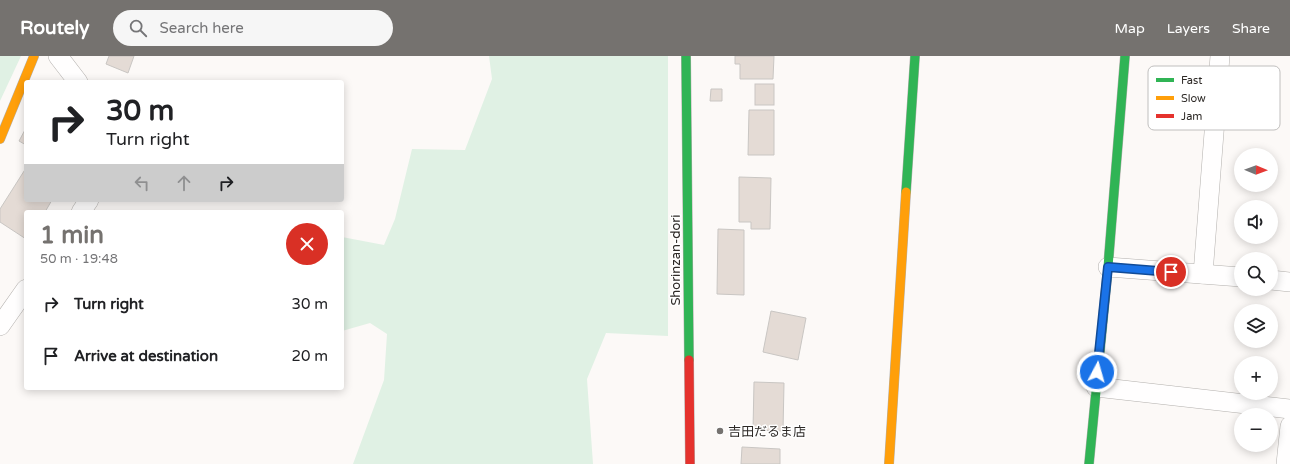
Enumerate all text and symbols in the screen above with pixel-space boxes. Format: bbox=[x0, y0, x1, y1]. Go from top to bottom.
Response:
search box bbox=[113, 10, 393, 46]
text: Routely bbox=[20, 17, 89, 39]
icon: search bbox=[127, 17, 149, 39]
text: Search here bbox=[159, 19, 244, 37]
text: Map bbox=[1115, 20, 1145, 37]
text: Layers bbox=[1167, 20, 1210, 37]
text: Share bbox=[1232, 20, 1270, 37]
legend bbox=[1148, 66, 1280, 130]
text: Fast bbox=[1181, 74, 1202, 87]
text: Slow bbox=[1181, 92, 1206, 105]
text: 30 m bbox=[106, 94, 174, 128]
icon: right bbox=[40, 96, 92, 148]
text: Jam bbox=[1181, 110, 1202, 123]
text: Turn right bbox=[106, 128, 190, 150]
north arrow bbox=[1234, 148, 1278, 192]
map controls bbox=[1234, 148, 1278, 452]
icon: left bbox=[131, 172, 153, 194]
icon: ahead bbox=[173, 172, 195, 194]
icon: right bbox=[215, 172, 237, 194]
button: sound bbox=[1234, 200, 1278, 244]
street label: Shorinzan-dori bbox=[668, 214, 684, 306]
text: 1 min bbox=[40, 221, 104, 250]
button: close bbox=[286, 223, 328, 265]
text: 50 m · 19:48 bbox=[40, 251, 118, 267]
button: search bbox=[1234, 252, 1278, 296]
pin bbox=[1154, 255, 1188, 289]
icon: arrive bbox=[1160, 261, 1182, 283]
icon: right bbox=[40, 293, 62, 315]
text: Turn right bbox=[74, 295, 144, 313]
text: 30 m bbox=[291, 295, 328, 313]
button: layers bbox=[1234, 304, 1278, 348]
icon: arrive bbox=[40, 345, 62, 367]
text: Arrive at destination bbox=[74, 347, 218, 365]
text: 20 m bbox=[291, 347, 328, 365]
position arrow bbox=[1076, 351, 1118, 393]
button: + bbox=[1234, 356, 1278, 400]
button: − bbox=[1234, 408, 1278, 452]
place label: 吉田だるま店 bbox=[728, 424, 806, 440]
marker: 吉田だるま店 bbox=[715, 426, 725, 436]

